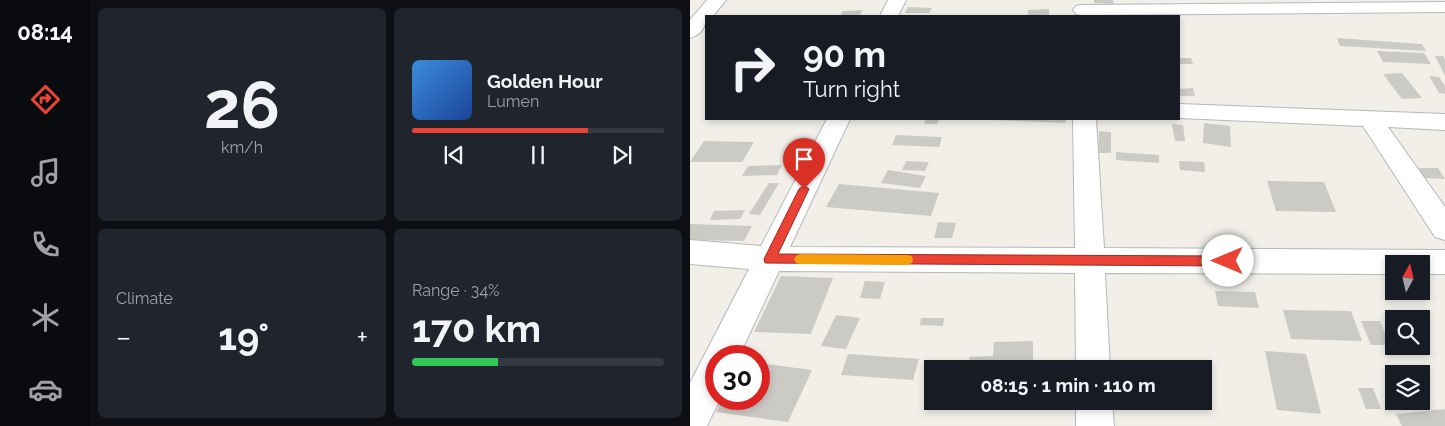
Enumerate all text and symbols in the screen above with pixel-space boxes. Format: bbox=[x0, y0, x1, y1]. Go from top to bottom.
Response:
text: 08:14 bbox=[17, 19, 73, 45]
text: 90 m bbox=[803, 34, 886, 75]
icon: right bbox=[720, 35, 785, 100]
text: 26 bbox=[204, 67, 280, 143]
text: Golden Hour bbox=[487, 70, 603, 92]
text: Turn right bbox=[803, 76, 900, 102]
icon: directions bbox=[28, 82, 63, 117]
text: Lumen bbox=[487, 92, 539, 111]
text: km/h bbox=[221, 138, 263, 157]
pin bbox=[783, 138, 825, 189]
icon: previous bbox=[440, 141, 468, 169]
icon: pause bbox=[524, 141, 552, 169]
icon: next bbox=[608, 141, 636, 169]
icon: arrive bbox=[790, 145, 818, 173]
icon: music bbox=[28, 155, 63, 190]
icon: phone bbox=[28, 227, 63, 262]
position arrow bbox=[1201, 234, 1253, 286]
north arrow bbox=[1385, 255, 1430, 300]
map controls bbox=[1385, 255, 1430, 410]
text: Range · 34% bbox=[412, 281, 500, 300]
text: Climate bbox=[116, 289, 173, 308]
icon: climate bbox=[28, 300, 63, 335]
text: 170 km bbox=[412, 306, 541, 351]
button: search bbox=[1385, 310, 1430, 355]
text: 19° bbox=[218, 314, 269, 359]
text: − bbox=[116, 321, 131, 354]
text: + bbox=[356, 321, 368, 354]
speed limit sign: 30 bbox=[705, 345, 770, 410]
button: layers bbox=[1385, 365, 1430, 410]
icon: car bbox=[28, 372, 63, 407]
text: 08:15 · 1 min · 110 m bbox=[980, 374, 1156, 396]

